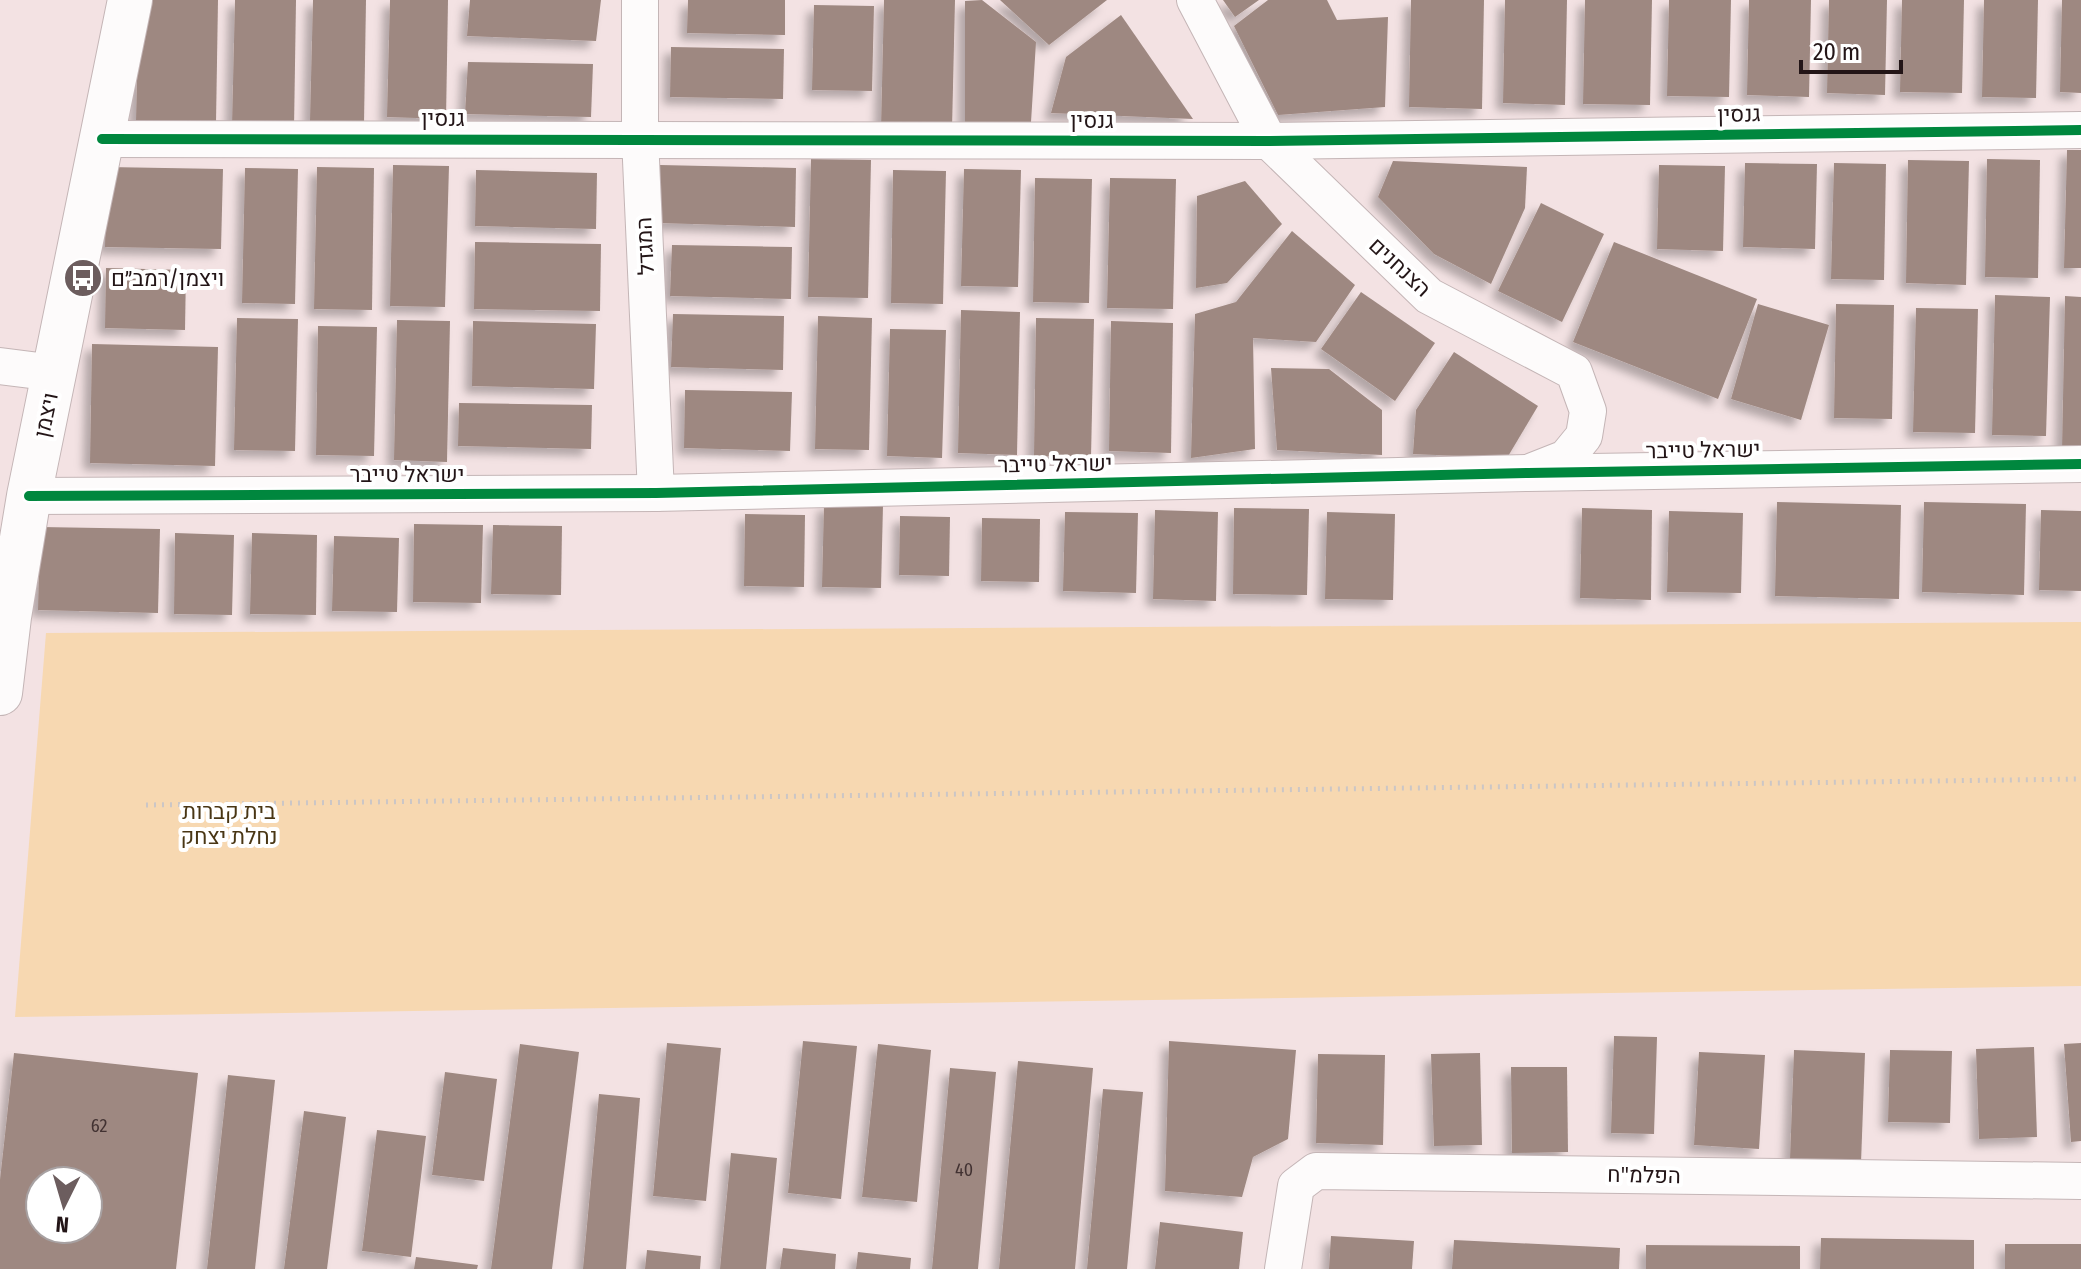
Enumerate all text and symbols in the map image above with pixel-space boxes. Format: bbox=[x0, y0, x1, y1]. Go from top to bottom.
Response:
scale bar bbox=[1801, 24, 1901, 74]
text: 20 m bbox=[1813, 38, 1860, 66]
street label: גנסין bbox=[1717, 100, 1761, 128]
street label: גנסין bbox=[421, 105, 465, 132]
street label: גנסין bbox=[1070, 107, 1114, 134]
street label: המגדל bbox=[630, 216, 660, 276]
street label: הצנחנים bbox=[1363, 232, 1437, 302]
bus stop icon: ויצמן/רמב״ם bbox=[62, 257, 104, 299]
place label: ויצמן/רמב״ם bbox=[111, 265, 224, 292]
street label: ויצמן bbox=[28, 390, 64, 440]
street label: ישראל טייבר bbox=[1645, 436, 1761, 464]
street label: ישראל טייבר bbox=[997, 450, 1113, 478]
street label: ישראל טייבר bbox=[350, 461, 464, 488]
park label: בית קברות נחלת יצחק bbox=[180, 798, 278, 850]
house number: 62 bbox=[91, 1115, 107, 1137]
house number: 40 bbox=[955, 1159, 973, 1181]
street label: הפלמ"ח bbox=[1607, 1161, 1681, 1189]
north arrow bbox=[24, 1165, 104, 1245]
text: N bbox=[55, 1210, 70, 1238]

